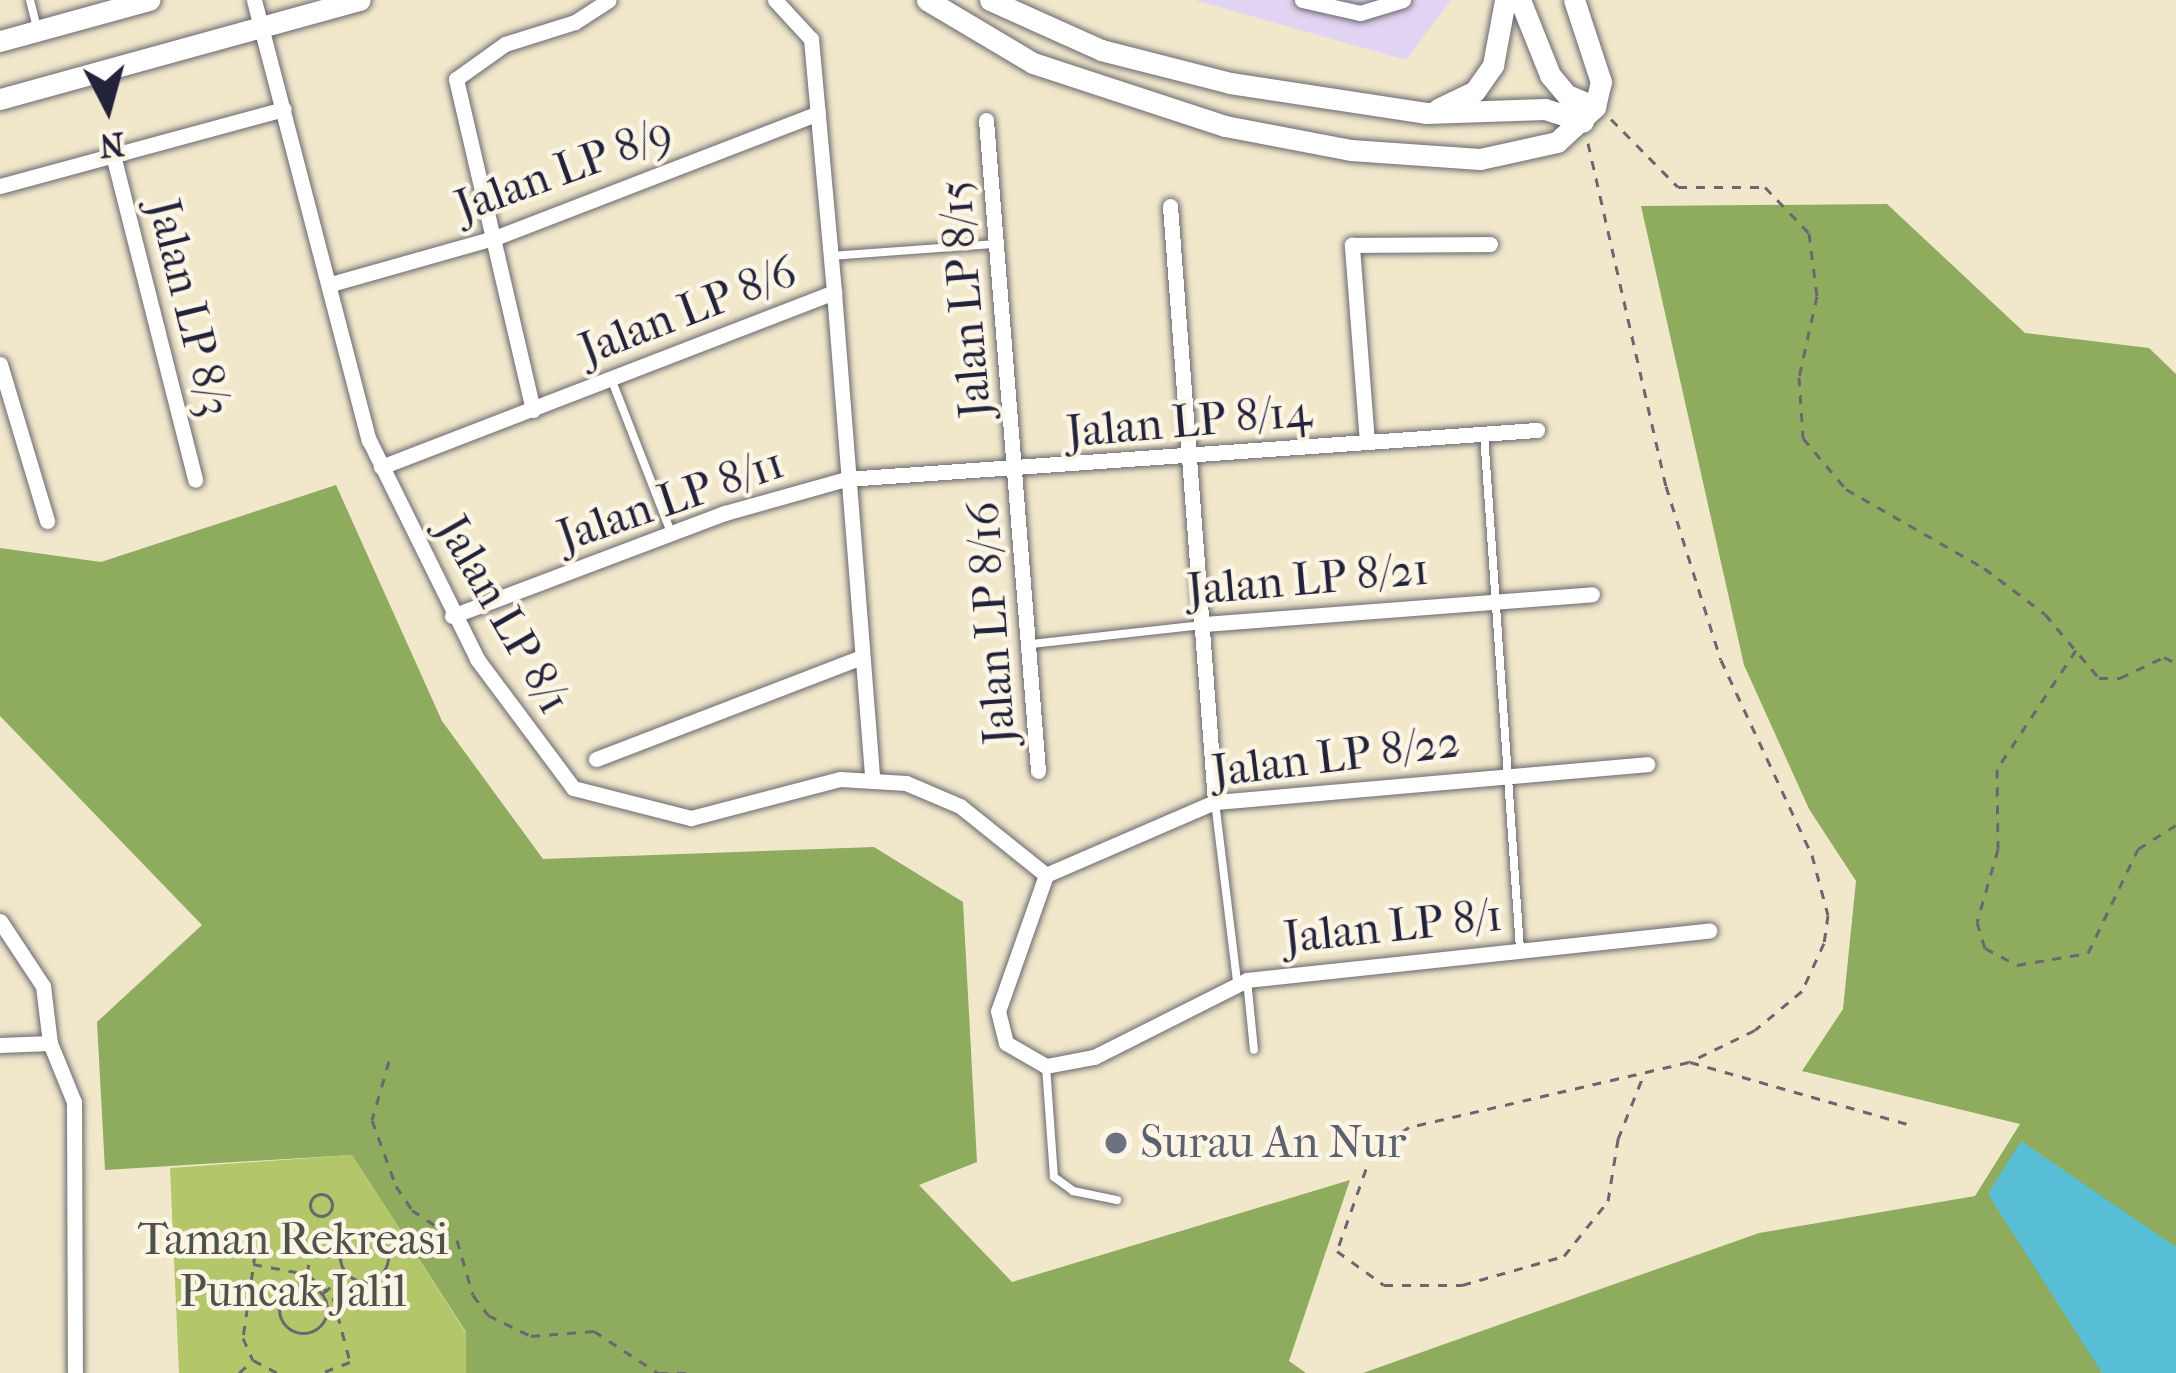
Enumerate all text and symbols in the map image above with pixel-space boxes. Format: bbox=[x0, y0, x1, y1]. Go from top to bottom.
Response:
north arrow bbox=[48, 48, 168, 168]
street label: Jalan LP 8/9 bbox=[448, 106, 680, 234]
text: N bbox=[97, 124, 126, 165]
street label: Jalan LP 8/15 bbox=[929, 178, 1003, 420]
street label: Jalan LP 8/3 bbox=[136, 194, 242, 422]
street label: Jalan LP 8/6 bbox=[572, 245, 804, 377]
street label: Jalan LP 8/14 bbox=[1064, 384, 1314, 460]
street label: Jalan LP 8/11 bbox=[551, 436, 791, 564]
street label: Jalan LP 8/16 bbox=[957, 500, 1027, 746]
street label: Jalan LP 8/1 bbox=[425, 507, 581, 723]
street label: Jalan LP 8/21 bbox=[1185, 543, 1431, 617]
street label: Jalan LP 8/22 bbox=[1209, 715, 1463, 799]
street label: Jalan LP 8/1 bbox=[1281, 889, 1505, 965]
place label: Surau An Nur bbox=[1140, 1116, 1406, 1170]
marker: Surau An Nur bbox=[1103, 1130, 1129, 1156]
park label: Taman Rekreasi Puncak Jalil bbox=[138, 1213, 448, 1319]

